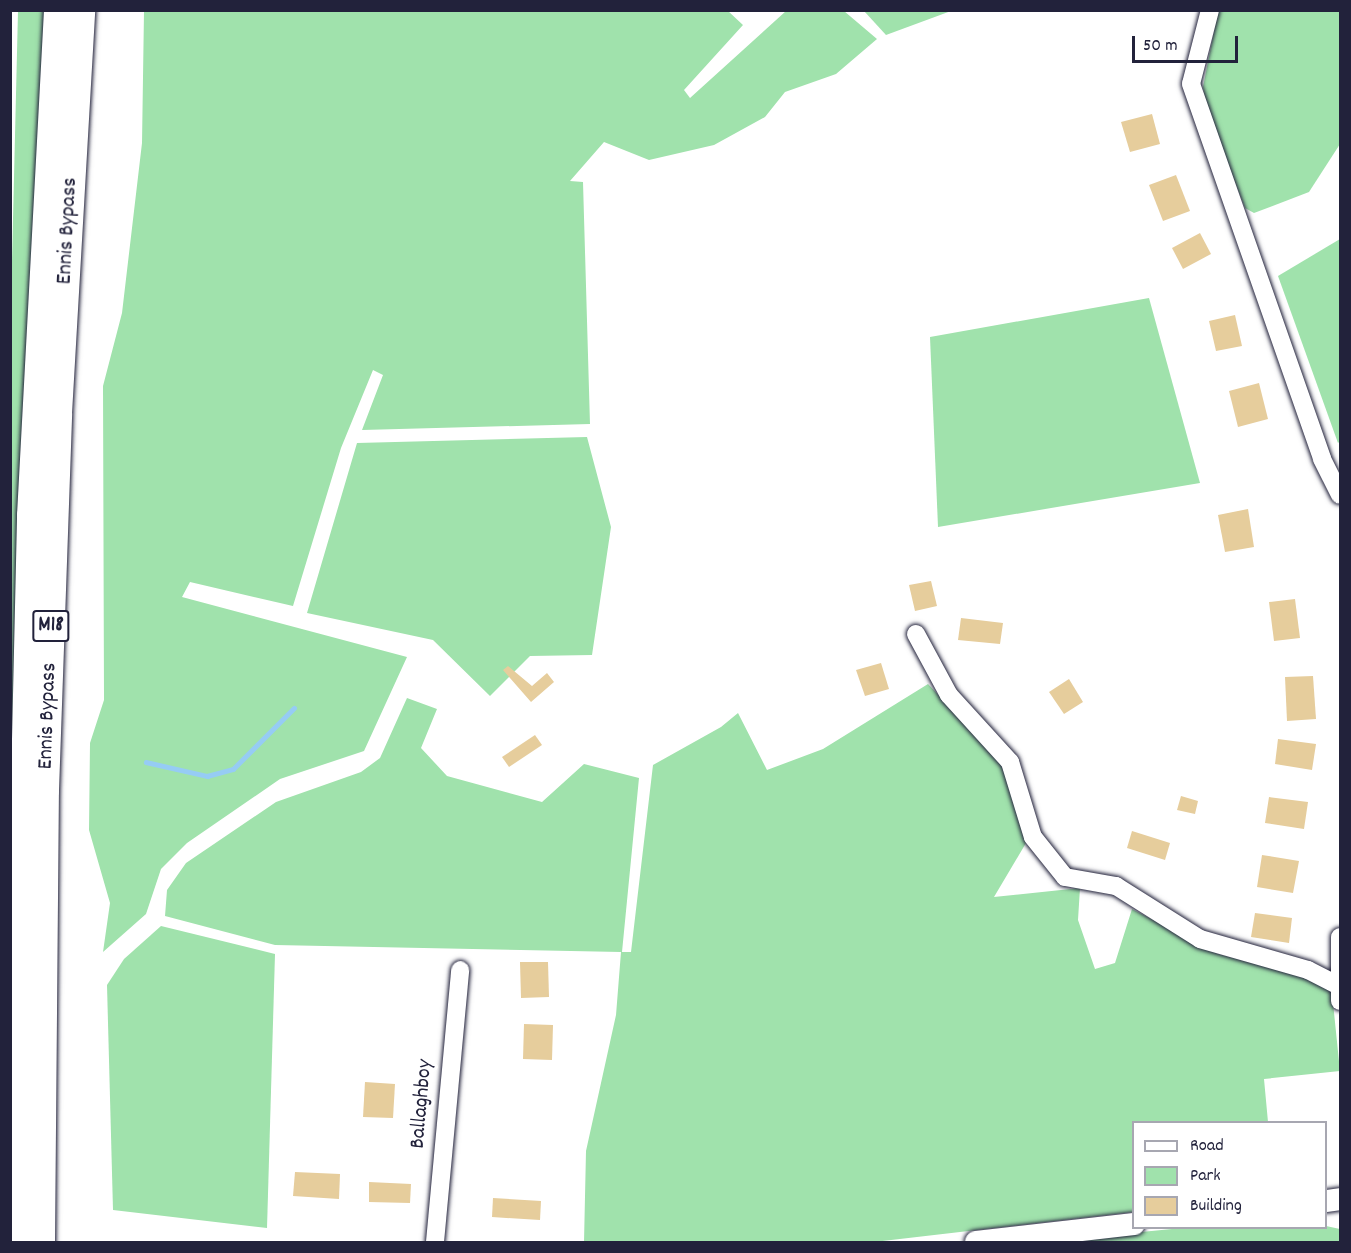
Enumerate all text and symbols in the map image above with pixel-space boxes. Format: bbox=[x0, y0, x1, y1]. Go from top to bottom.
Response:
scale bar bbox=[1135, 24, 1242, 62]
text: 50 m bbox=[1143, 34, 1178, 59]
street label: Ennis Bypass bbox=[52, 177, 84, 285]
road number: M18 bbox=[32, 608, 70, 644]
street label: Ennis Bypass bbox=[33, 662, 63, 770]
street label: Ballaghboy bbox=[405, 1058, 439, 1150]
legend bbox=[1132, 1121, 1327, 1229]
text: Road bbox=[1190, 1134, 1224, 1159]
text: Park bbox=[1190, 1164, 1221, 1189]
text: Building bbox=[1190, 1194, 1242, 1219]

